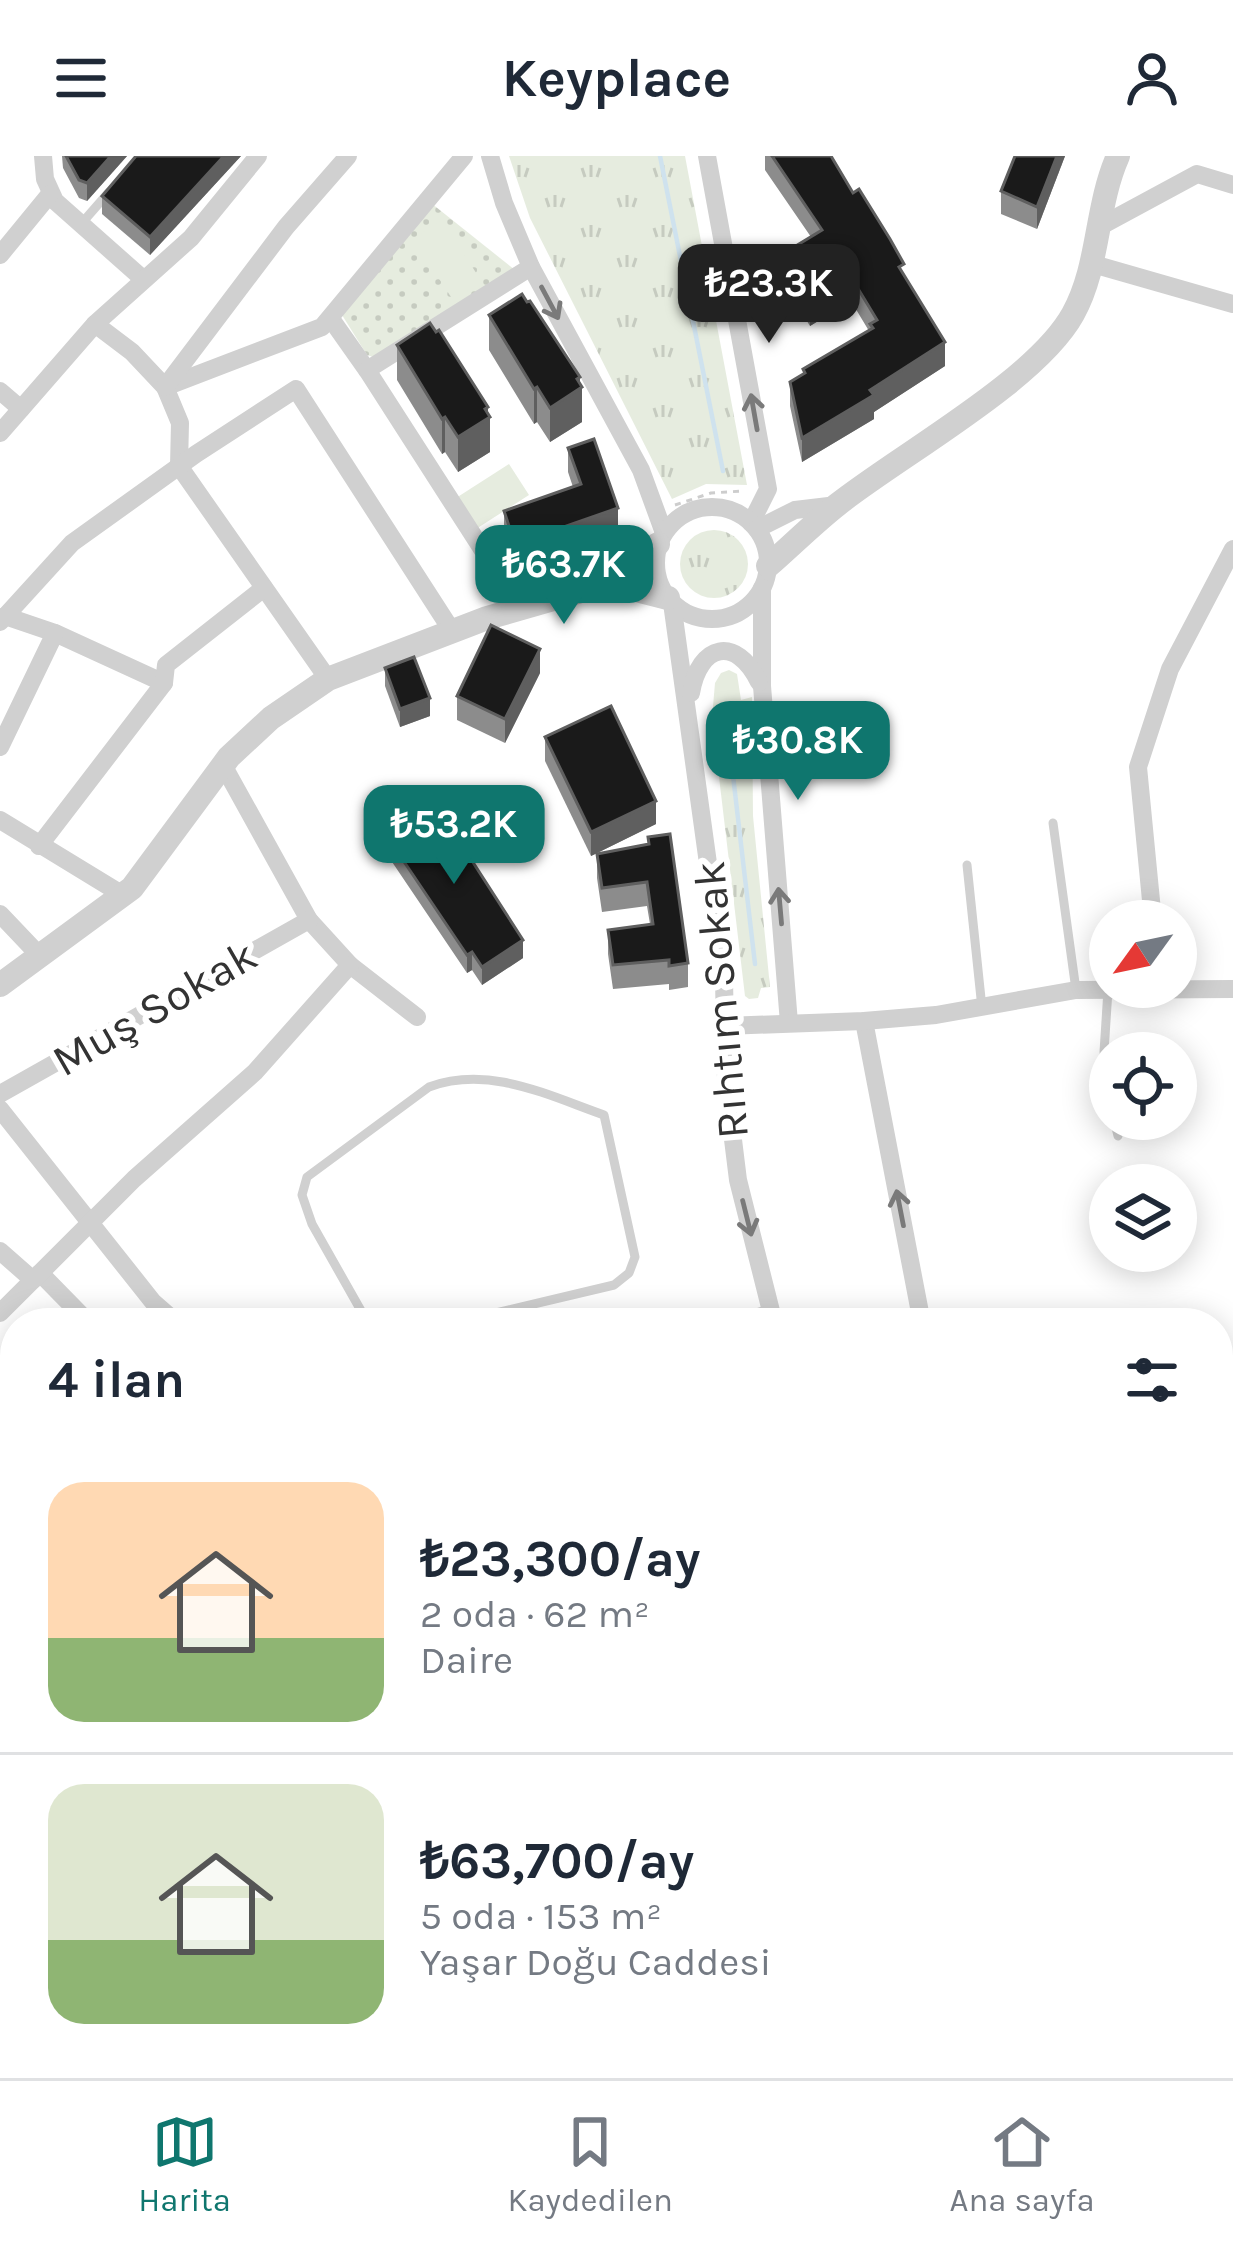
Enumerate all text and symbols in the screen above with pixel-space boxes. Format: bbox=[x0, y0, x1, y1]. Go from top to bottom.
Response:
icon: menu bbox=[48, 45, 114, 111]
icon: person bbox=[1119, 45, 1185, 111]
text: Keyplace bbox=[502, 46, 731, 110]
pin: ₺23.3K bbox=[671, 244, 867, 346]
text: ₺23.3K bbox=[705, 260, 833, 306]
one-way arrow bbox=[539, 284, 562, 319]
one-way arrow bbox=[741, 393, 764, 432]
pin: ₺63.7K bbox=[466, 525, 662, 627]
text: ₺63.7K bbox=[502, 541, 626, 587]
pin: ₺30.8K bbox=[700, 701, 896, 803]
text: ₺30.8K bbox=[733, 717, 863, 763]
pin: ₺53.2K bbox=[356, 785, 552, 887]
text: ₺53.2K bbox=[391, 801, 517, 847]
street label: Rıhtım Sokak bbox=[683, 859, 759, 1141]
one-way arrow bbox=[768, 887, 791, 926]
north arrow bbox=[1089, 900, 1197, 1008]
map controls bbox=[1089, 900, 1197, 1272]
street label: Muş Sokak bbox=[43, 929, 266, 1087]
button: locate bbox=[1089, 1032, 1197, 1140]
button: layers bbox=[1089, 1164, 1197, 1272]
one-way arrow bbox=[888, 1189, 910, 1228]
one-way arrow bbox=[738, 1198, 760, 1236]
icon: filters bbox=[1119, 1347, 1185, 1413]
text: 4 ilan bbox=[48, 1350, 185, 1410]
text: ₺23,300/ay bbox=[420, 1529, 700, 1589]
icon: home bbox=[144, 1530, 288, 1674]
text: 2 oda · 62 m² bbox=[420, 1591, 650, 1637]
text: Daire bbox=[420, 1637, 513, 1683]
text: ₺63,700/ay bbox=[420, 1831, 694, 1891]
icon: home bbox=[144, 1832, 288, 1976]
text: 5 oda · 153 m² bbox=[420, 1893, 662, 1939]
text: Yaşar Doğu Caddesi bbox=[420, 1939, 772, 1985]
tab: Harita bbox=[138, 2109, 231, 2219]
tab: Kaydedilen bbox=[507, 2109, 673, 2219]
tab: Ana sayfa bbox=[950, 2109, 1095, 2219]

